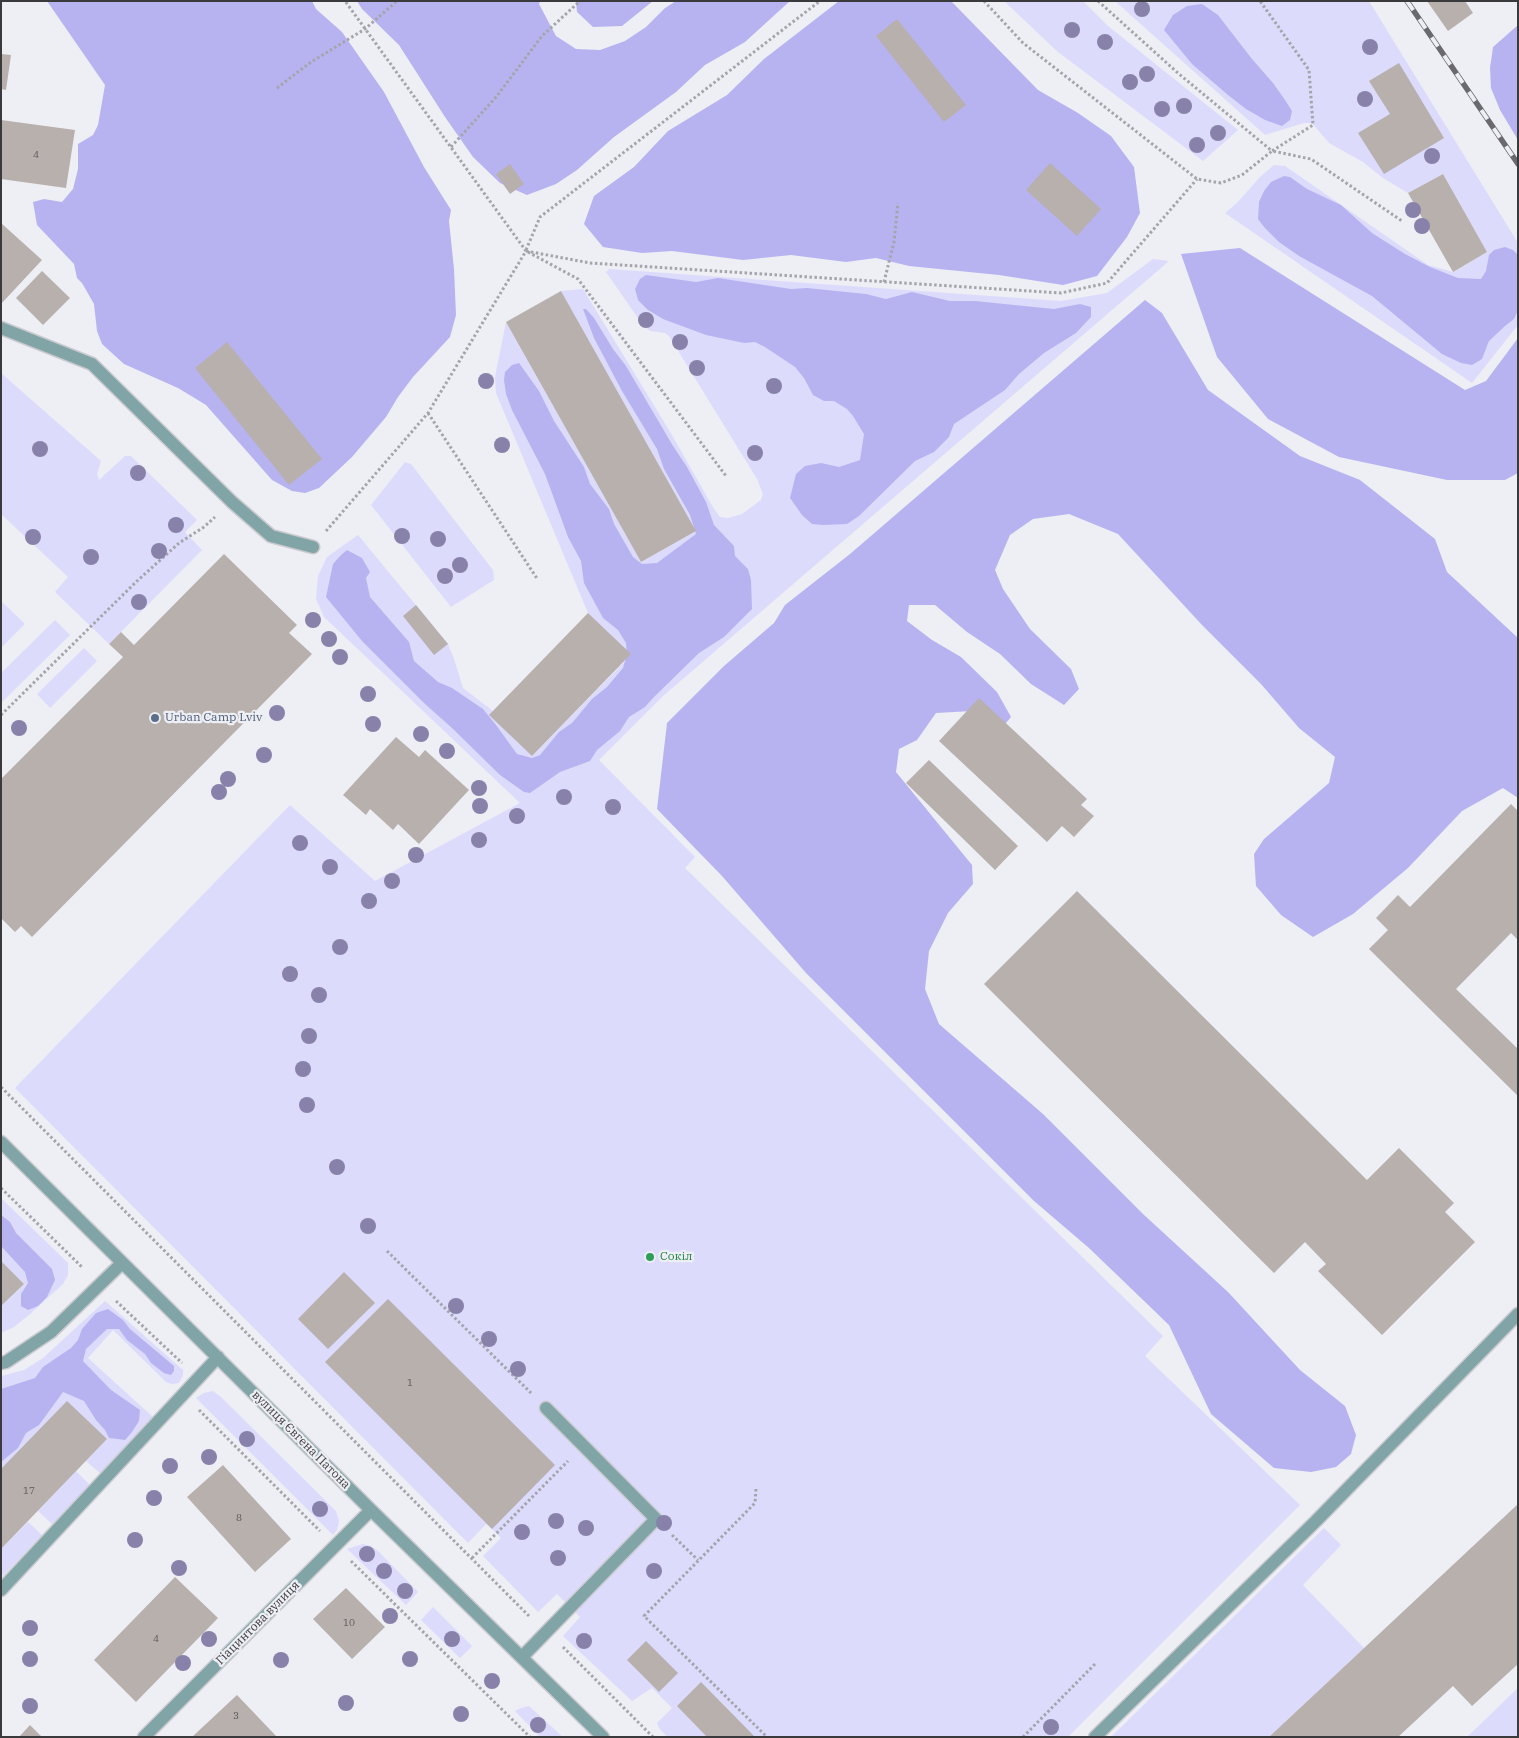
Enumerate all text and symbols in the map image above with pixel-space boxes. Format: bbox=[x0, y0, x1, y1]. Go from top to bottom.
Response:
house number: 4 bbox=[33, 149, 39, 161]
place label: Urban Camp Lviv bbox=[165, 711, 262, 725]
marker: Urban Camp Lviv bbox=[149, 712, 161, 724]
place label: Сокіл bbox=[660, 1250, 693, 1264]
marker: Сокіл bbox=[644, 1251, 656, 1263]
house number: 1 bbox=[407, 1377, 413, 1389]
street label: вулиця Євгена Патона bbox=[249, 1388, 353, 1492]
house number: 17 bbox=[23, 1485, 35, 1497]
house number: 8 bbox=[236, 1512, 242, 1524]
street label: Гіацинтова вулиця bbox=[213, 1578, 303, 1668]
house number: 10 bbox=[343, 1617, 355, 1629]
house number: 4 bbox=[153, 1633, 159, 1645]
house number: 3 bbox=[233, 1710, 239, 1722]

